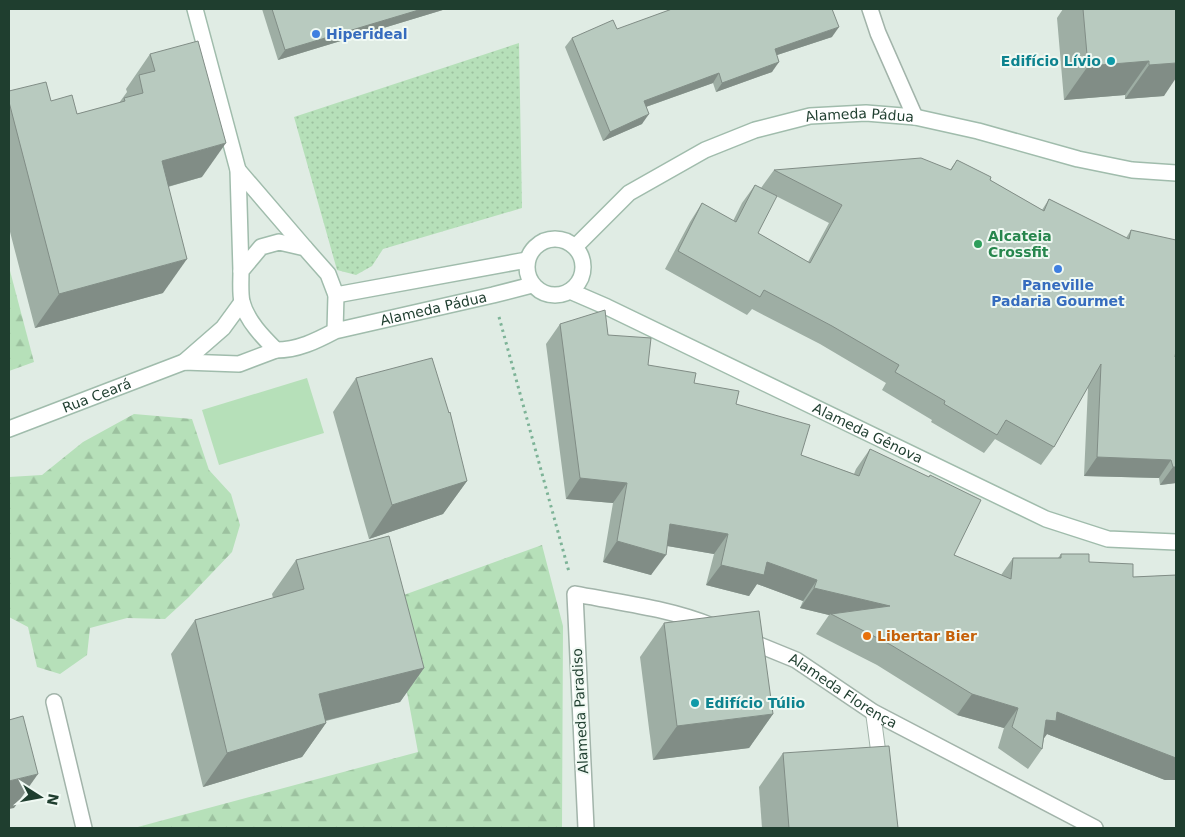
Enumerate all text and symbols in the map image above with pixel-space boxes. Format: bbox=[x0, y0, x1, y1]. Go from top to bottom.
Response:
place label: Hiperideal bbox=[326, 26, 408, 42]
marker: Hiperideal bbox=[310, 28, 322, 40]
place label: Edifício Lívio bbox=[1001, 53, 1101, 69]
marker: Edifício Lívio bbox=[1105, 55, 1117, 67]
street label: Alameda Pádua bbox=[803, 105, 915, 125]
place label: Alcateia Crossfit bbox=[988, 228, 1052, 260]
marker: Alcateia Crossfit bbox=[972, 238, 984, 250]
marker: Paneville Padaria Gourmet bbox=[1052, 263, 1064, 275]
place label: Paneville Padaria Gourmet bbox=[991, 277, 1125, 309]
street label: Alameda Pádua bbox=[379, 289, 488, 328]
street label: Rua Ceará bbox=[60, 375, 133, 416]
street label: Alameda Gênova bbox=[810, 400, 925, 466]
place label: Libertar Bier bbox=[877, 628, 977, 644]
marker: Libertar Bier bbox=[861, 630, 873, 642]
street label: Alameda Paradiso bbox=[569, 648, 591, 774]
street label: Alameda Florença bbox=[787, 650, 900, 731]
place label: Edifício Túlio bbox=[705, 695, 805, 711]
marker: Edifício Túlio bbox=[689, 697, 701, 709]
north arrow bbox=[15, 772, 65, 822]
text: N bbox=[44, 792, 62, 807]

